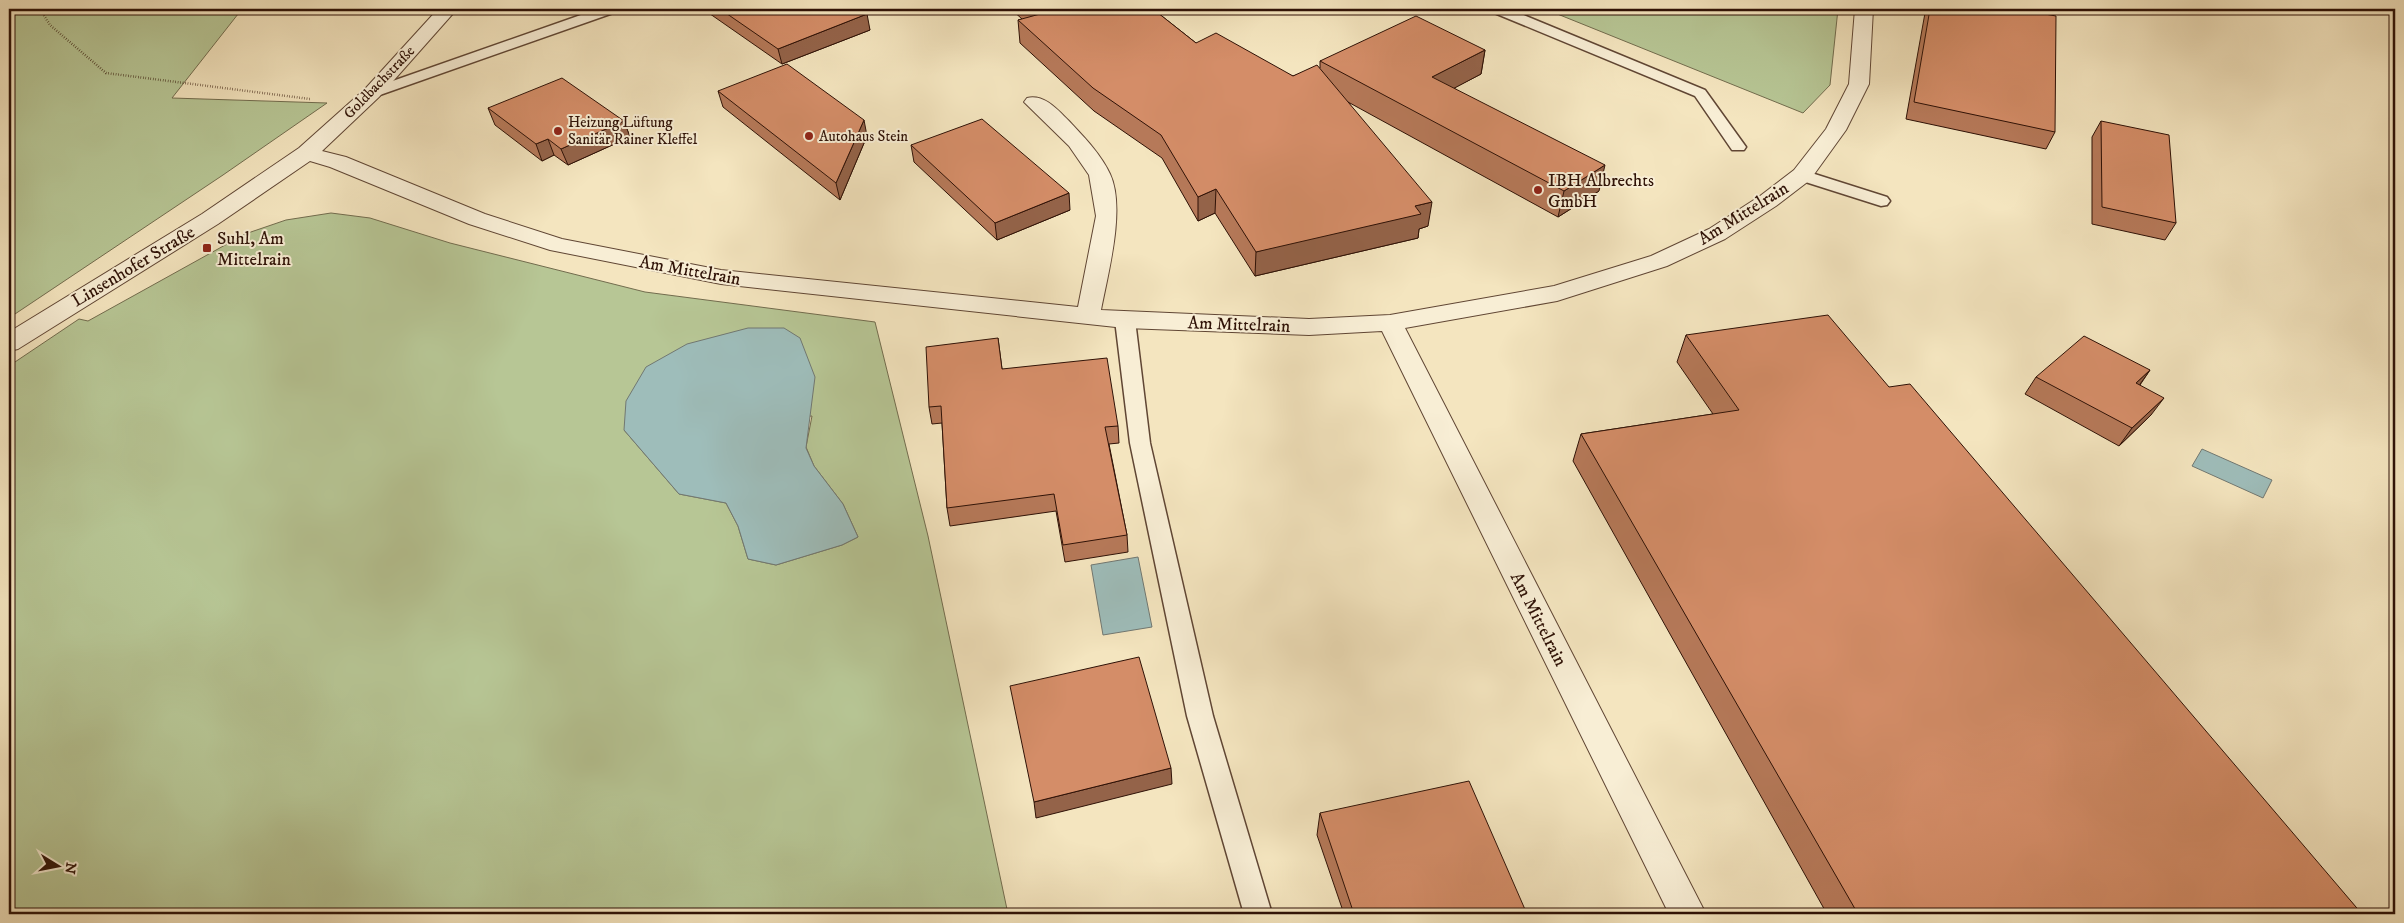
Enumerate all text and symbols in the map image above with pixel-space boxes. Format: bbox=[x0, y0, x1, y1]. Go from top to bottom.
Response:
street label: Goldbachstraße bbox=[340, 42, 419, 123]
place label: Heizung Lüftung Sanitär Rainer Kleffel bbox=[568, 113, 698, 149]
marker: Heizung Lüftung Sanitär Rainer Kleffel bbox=[552, 125, 564, 137]
place label: Autohaus Stein bbox=[819, 127, 908, 146]
marker: Autohaus Stein bbox=[803, 130, 815, 142]
place label: IBH Albrechts GmbH bbox=[1548, 170, 1654, 213]
street label: Am Mittelrain bbox=[1694, 177, 1793, 250]
marker: IBH Albrechts GmbH bbox=[1532, 184, 1544, 196]
street label: Linsenhofer Straße bbox=[68, 221, 199, 312]
place label: Suhl, Am Mittelrain bbox=[217, 228, 291, 271]
marker: Suhl, Am Mittelrain bbox=[201, 242, 213, 254]
street label: Am Mittelrain bbox=[637, 251, 743, 291]
street label: Am Mittelrain bbox=[1187, 312, 1291, 338]
street label: Am Mittelrain bbox=[1505, 569, 1571, 671]
north arrow bbox=[32, 840, 82, 890]
text: N bbox=[60, 861, 80, 876]

